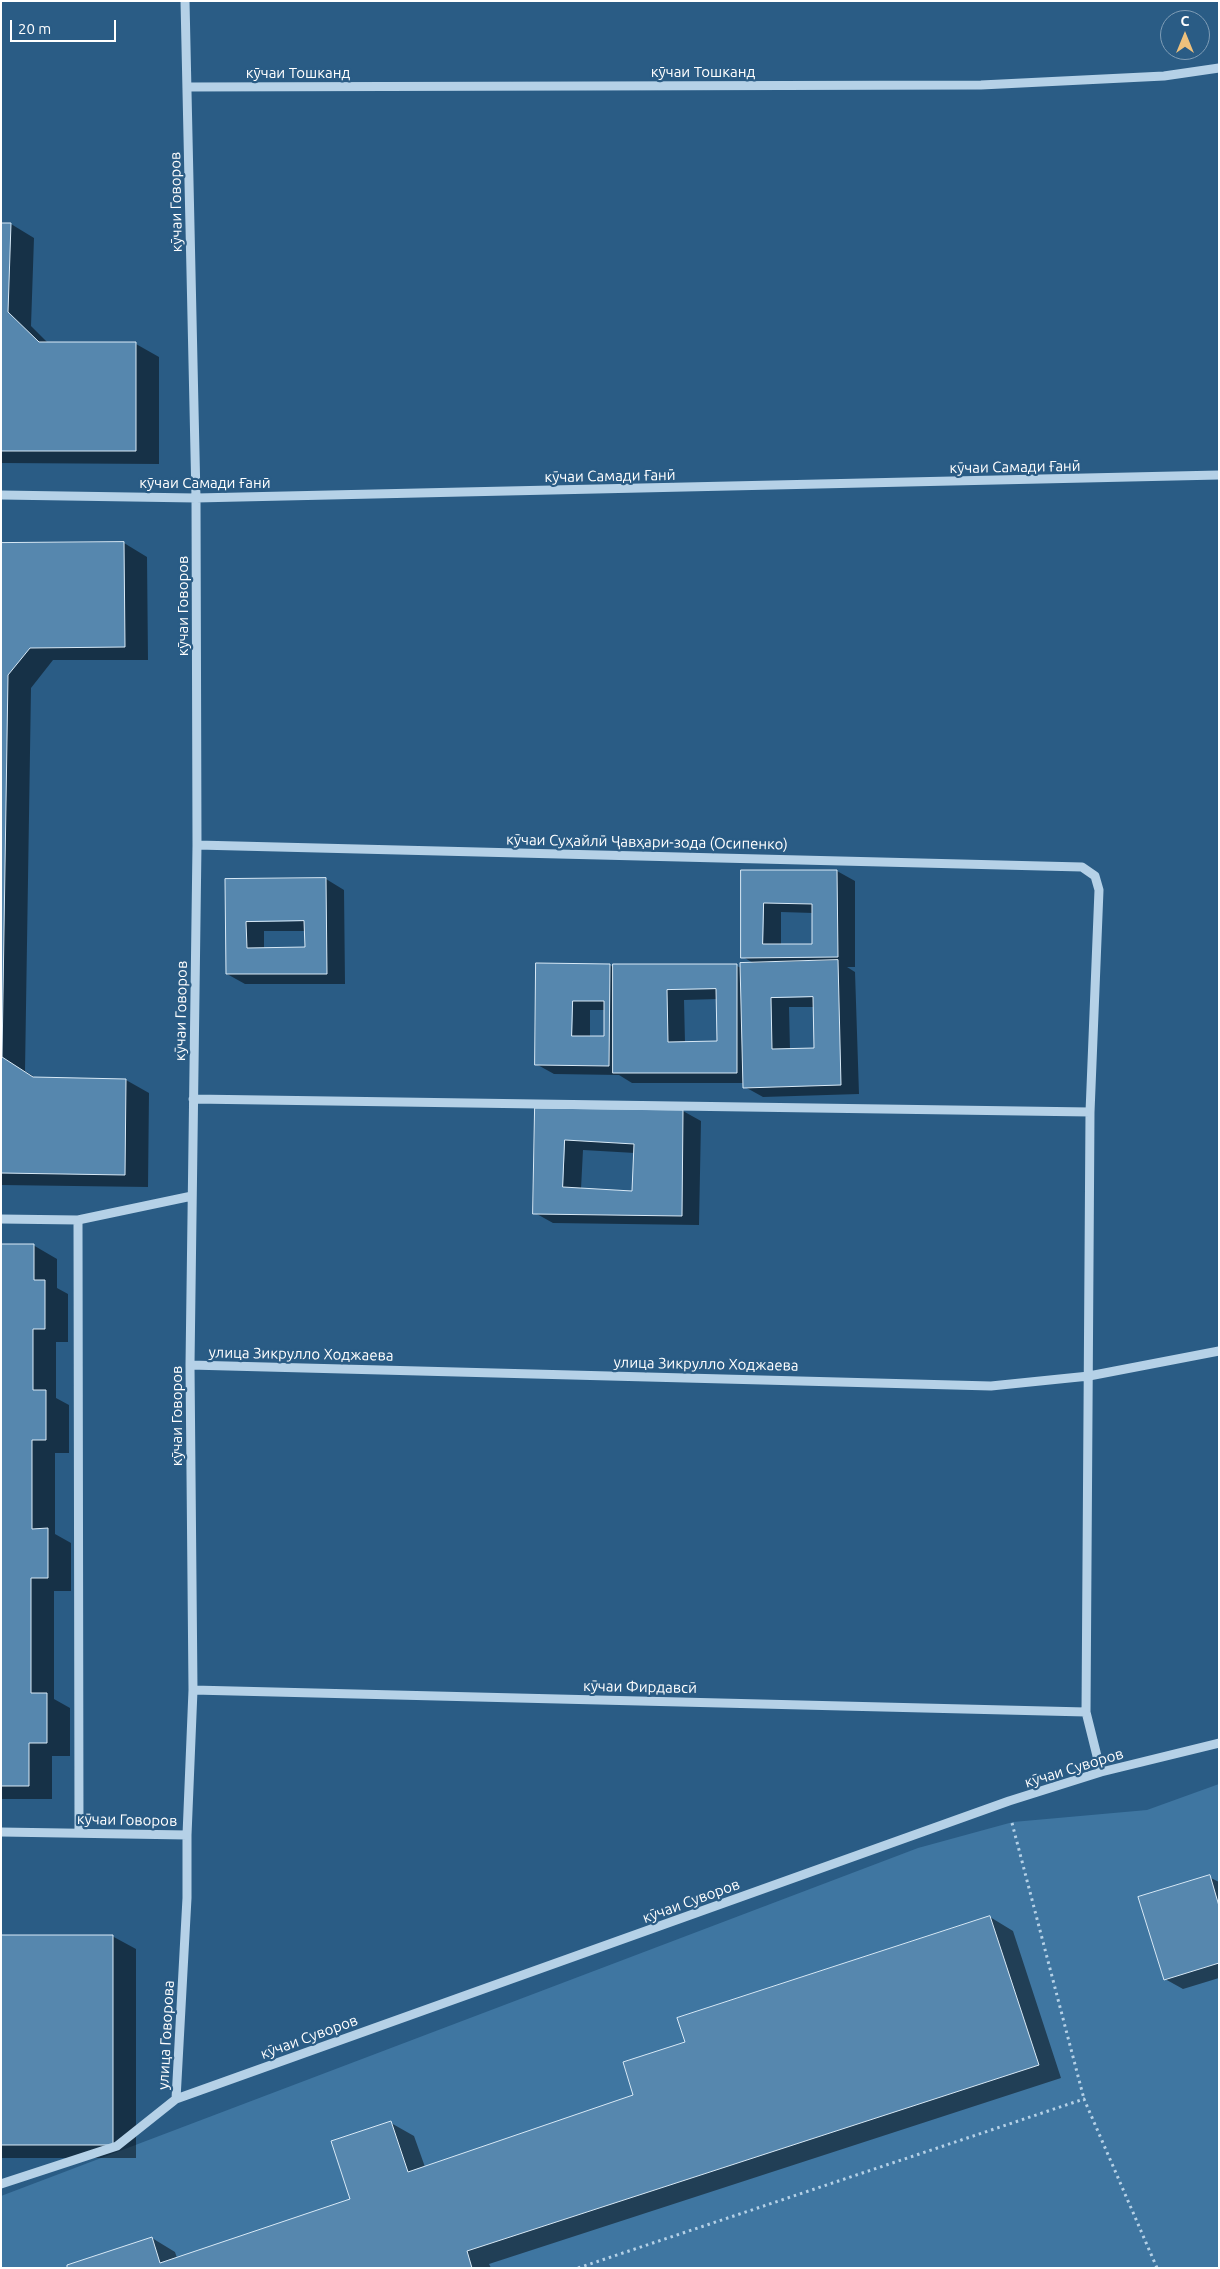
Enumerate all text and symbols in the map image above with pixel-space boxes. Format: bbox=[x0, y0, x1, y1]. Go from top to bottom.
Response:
scale bar bbox=[12, 10, 119, 42]
north arrow bbox=[1160, 10, 1210, 60]
text: С bbox=[1181, 13, 1189, 29]
text: 20 m bbox=[18, 20, 51, 37]
street label: кӯчаи Тошканд bbox=[651, 63, 755, 81]
street label: кӯчаи Тошканд bbox=[246, 64, 350, 82]
street label: кӯчаи Говоров bbox=[166, 152, 186, 252]
street label: кӯчаи Самади Ғанӣ bbox=[949, 457, 1081, 477]
street label: кӯчаи Самади Ғанӣ bbox=[544, 466, 676, 486]
street label: кӯчаи Самади Ғанӣ bbox=[139, 474, 271, 492]
street label: кӯчаи Говоров bbox=[174, 556, 192, 656]
street label: кӯчаи Суҳайлӣ Ҷавҳари-зода (Осипенко) bbox=[506, 831, 788, 853]
street label: кӯчаи Говоров bbox=[171, 961, 191, 1061]
street label: улица Зикрулло Ходжаева bbox=[208, 1343, 394, 1365]
street label: улица Зикрулло Ходжаева bbox=[613, 1353, 799, 1375]
street label: кӯчаи Говоров bbox=[168, 1366, 186, 1466]
street label: кӯчаи Фирдавсӣ bbox=[583, 1677, 697, 1697]
street label: кӯчаи Суворов bbox=[1023, 1744, 1125, 1792]
street label: кӯчаи Говоров bbox=[77, 1810, 177, 1830]
street label: кӯчаи Суворов bbox=[640, 1875, 742, 1927]
street label: улица Говорова bbox=[154, 1980, 178, 2090]
street label: кӯчаи Суворов bbox=[258, 2011, 360, 2063]

